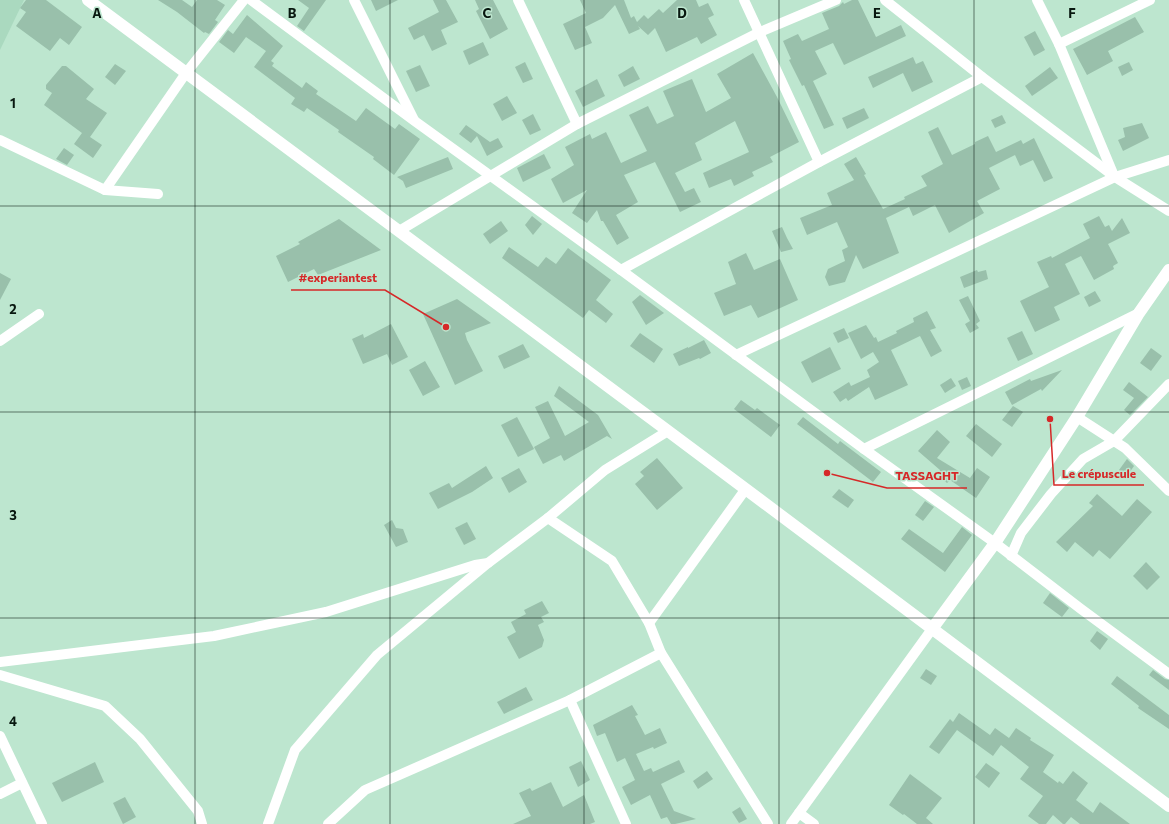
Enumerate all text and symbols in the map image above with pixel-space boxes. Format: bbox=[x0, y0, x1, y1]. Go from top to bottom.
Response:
text: A bbox=[92, 5, 102, 21]
text: B bbox=[288, 5, 297, 21]
text: C bbox=[483, 5, 492, 21]
text: D bbox=[677, 5, 687, 21]
text: E bbox=[873, 5, 881, 21]
text: F bbox=[1068, 5, 1076, 21]
text: 1 bbox=[10, 95, 16, 111]
callout: #experiantest bbox=[291, 266, 385, 290]
text: #experiantest bbox=[299, 270, 377, 284]
text: 2 bbox=[9, 301, 17, 317]
callout: Le crépuscule bbox=[1054, 461, 1144, 485]
callout: TASSAGHT bbox=[887, 464, 967, 488]
text: Le crépuscule bbox=[1062, 466, 1136, 480]
text: TASSAGHT bbox=[895, 468, 959, 482]
text: 3 bbox=[9, 507, 17, 523]
text: 4 bbox=[9, 713, 17, 729]

